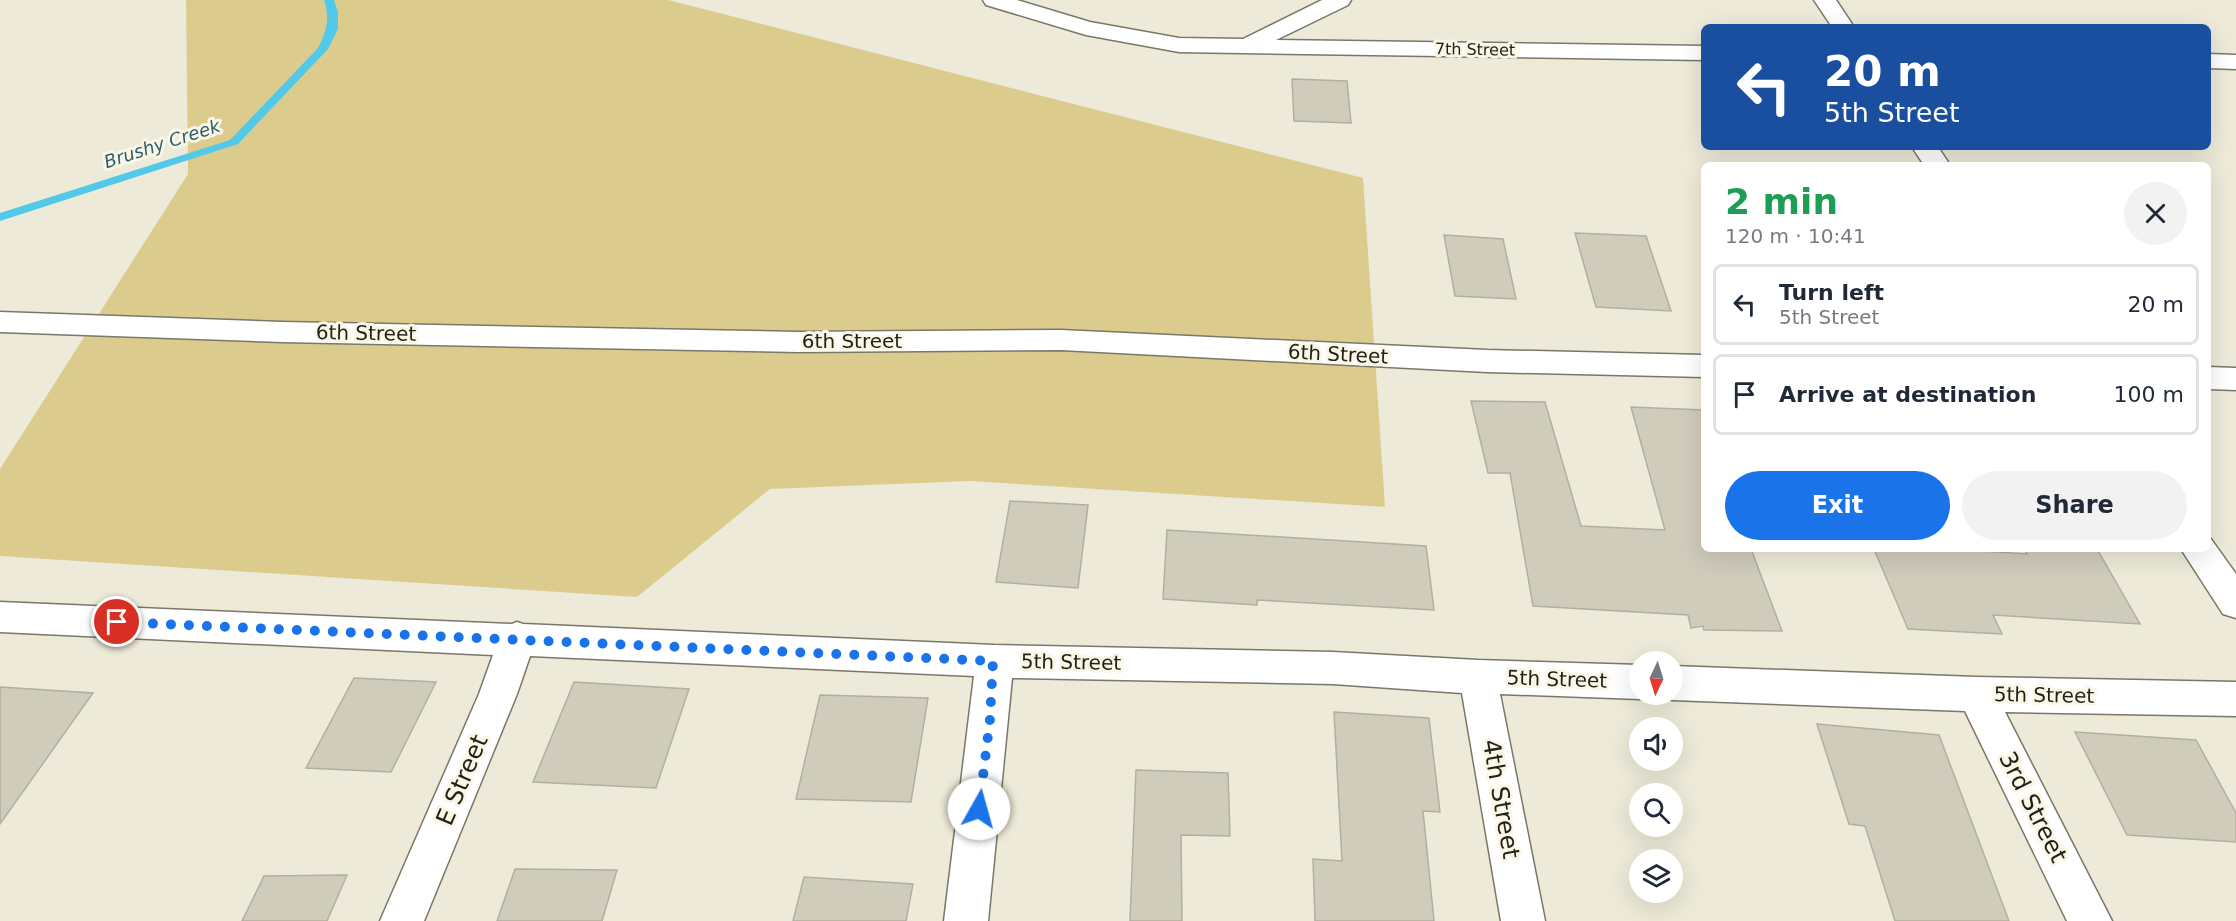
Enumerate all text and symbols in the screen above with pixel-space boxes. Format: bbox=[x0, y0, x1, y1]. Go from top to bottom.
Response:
street label: 7th Street bbox=[1435, 39, 1515, 60]
text: 20 m bbox=[1824, 47, 1941, 96]
icon: left bbox=[1725, 48, 1803, 126]
text: 5th Street bbox=[1824, 97, 1960, 128]
water label: Brushy Creek bbox=[101, 114, 224, 172]
text: 2 min bbox=[1725, 181, 1838, 222]
button: close bbox=[2124, 182, 2187, 245]
text: 120 m · 10:41 bbox=[1725, 224, 1866, 248]
text: Turn left bbox=[1779, 280, 1884, 305]
icon: left bbox=[1728, 288, 1761, 321]
text: 20 m bbox=[2128, 292, 2184, 317]
text: 5th Street bbox=[1779, 305, 1879, 329]
street label: 6th Street bbox=[316, 320, 417, 346]
street label: 6th Street bbox=[802, 329, 902, 353]
street label: 6th Street bbox=[1287, 339, 1389, 369]
icon: arrive bbox=[1728, 378, 1761, 411]
text: Arrive at destination bbox=[1779, 382, 2036, 407]
text: 100 m bbox=[2114, 382, 2184, 407]
button: Exit bbox=[1725, 471, 1950, 540]
button: Share bbox=[1962, 471, 2187, 540]
pin bbox=[91, 596, 142, 647]
icon: arrive bbox=[100, 605, 133, 638]
street label: 5th Street bbox=[1021, 649, 1122, 675]
north arrow bbox=[1629, 651, 1683, 705]
map controls bbox=[1629, 651, 1683, 903]
street label: 5th Street bbox=[1506, 665, 1608, 693]
street label: 5th Street bbox=[1994, 682, 2095, 708]
button: sound bbox=[1629, 717, 1683, 771]
street label: E Street bbox=[430, 730, 494, 830]
street label: 4th Street bbox=[1477, 737, 1525, 861]
street label: 3rd Street bbox=[1993, 747, 2073, 867]
position arrow bbox=[947, 777, 1011, 841]
button: search bbox=[1629, 783, 1683, 837]
button: layers bbox=[1629, 849, 1683, 903]

